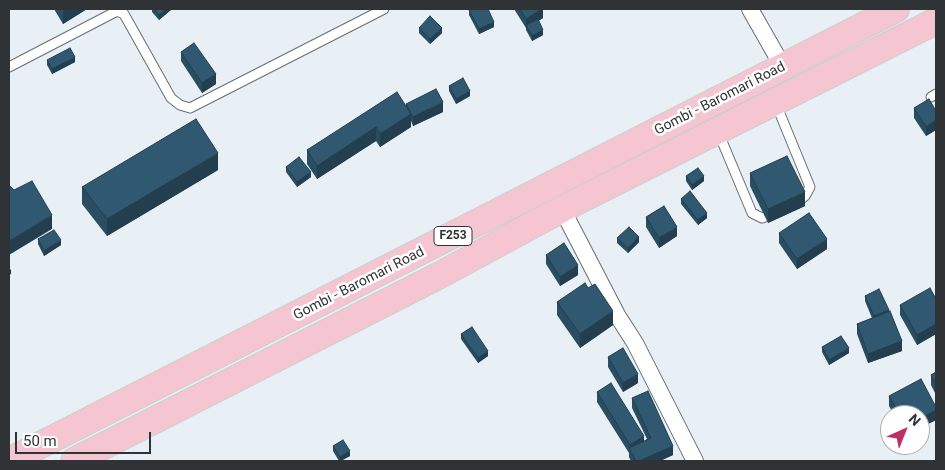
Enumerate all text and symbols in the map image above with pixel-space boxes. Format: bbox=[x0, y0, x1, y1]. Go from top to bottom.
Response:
street label: Gombi - Baromari Road bbox=[652, 59, 788, 139]
road number: F253 bbox=[434, 227, 472, 246]
street label: Gombi - Baromari Road bbox=[291, 244, 427, 324]
north arrow bbox=[880, 405, 930, 455]
text: N bbox=[906, 411, 924, 429]
scale bar bbox=[18, 422, 154, 454]
text: 50 m bbox=[23, 432, 57, 450]

